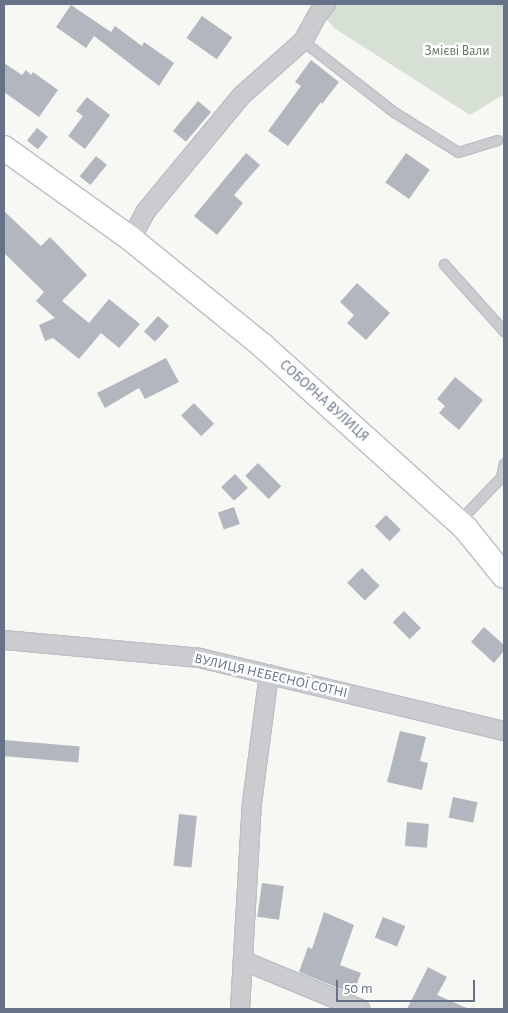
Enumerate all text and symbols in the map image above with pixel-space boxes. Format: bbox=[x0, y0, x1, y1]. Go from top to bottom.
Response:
park label: Змієві Вали bbox=[424, 43, 490, 59]
street label: СОБОРНА ВУЛИЦЯ bbox=[276, 357, 372, 445]
street label: ВУЛИЦЯ НЕБЕСНОЇ СОТНІ bbox=[193, 650, 349, 702]
scale bar bbox=[338, 970, 477, 1002]
text: 50 m bbox=[344, 981, 373, 996]

